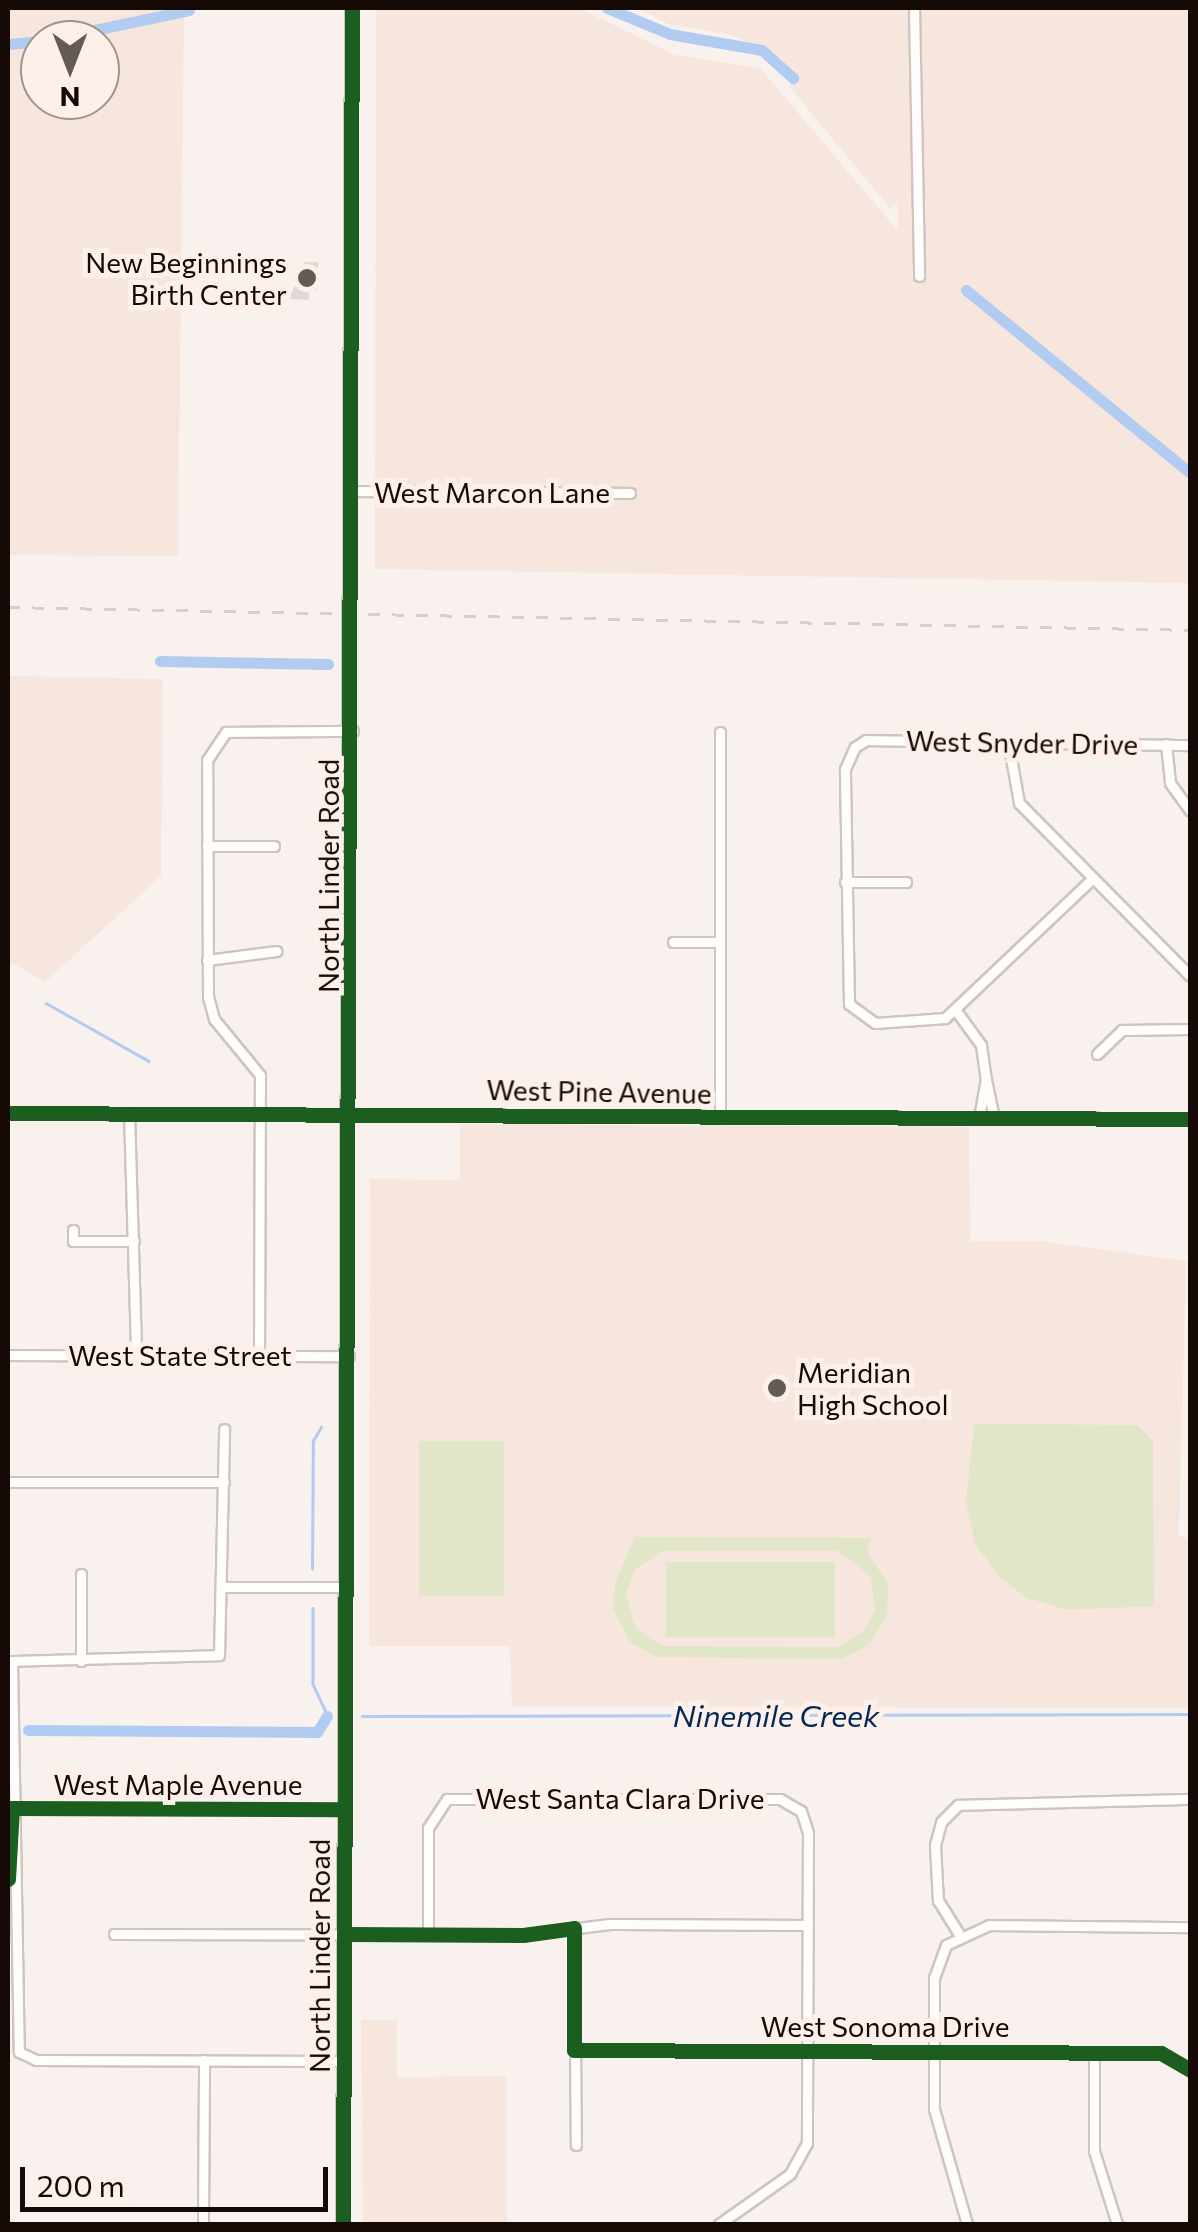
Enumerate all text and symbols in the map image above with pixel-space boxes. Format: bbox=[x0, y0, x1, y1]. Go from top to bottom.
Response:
north arrow bbox=[20, 20, 120, 120]
text: N bbox=[60, 81, 81, 115]
place label: New Beginnings Birth Center bbox=[85, 245, 287, 311]
marker: New Beginnings Birth Center bbox=[296, 267, 318, 289]
street label: West Marcon Lane bbox=[374, 475, 610, 509]
street label: West Snyder Drive bbox=[906, 723, 1138, 761]
street label: North Linder Road bbox=[311, 759, 345, 993]
street label: West Pine Avenue bbox=[486, 1072, 712, 1110]
street label: West State Street bbox=[68, 1338, 292, 1372]
place label: Meridian High School bbox=[797, 1355, 949, 1421]
marker: Meridian High School bbox=[766, 1377, 788, 1399]
water label: Ninemile Creek bbox=[673, 1697, 879, 1733]
street label: West Maple Avenue bbox=[53, 1767, 303, 1801]
street label: West Santa Clara Drive bbox=[476, 1781, 764, 1815]
street label: North Linder Road bbox=[302, 1839, 336, 2073]
street label: West Sonoma Drive bbox=[761, 2009, 1009, 2043]
scale bar bbox=[25, 2147, 332, 2209]
text: 200 m bbox=[37, 2166, 125, 2203]

